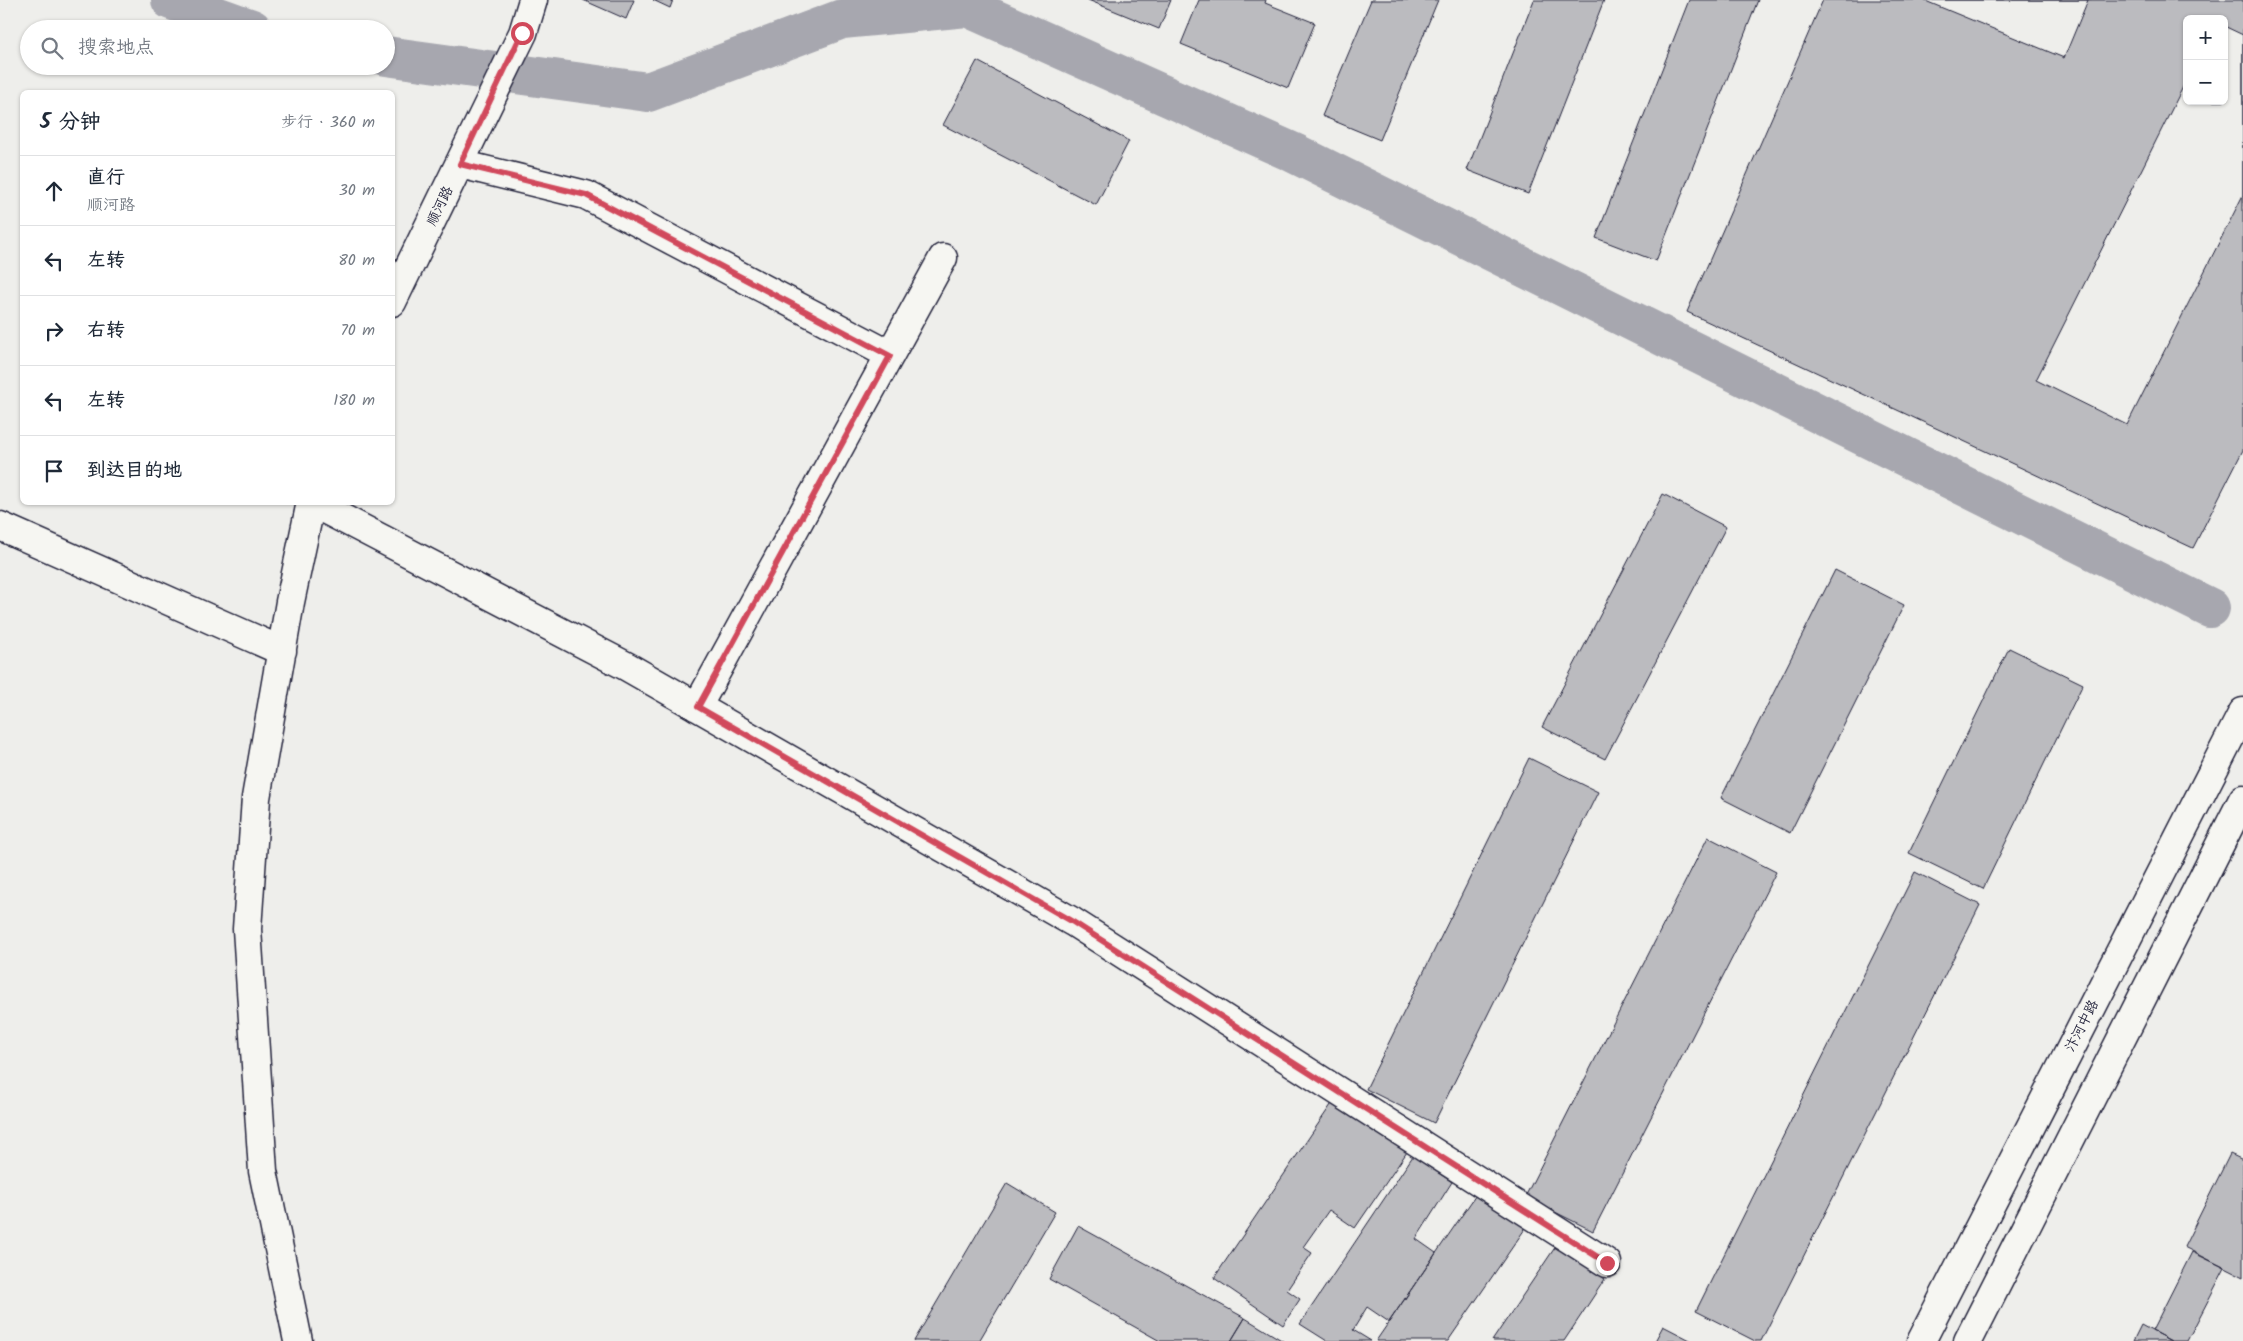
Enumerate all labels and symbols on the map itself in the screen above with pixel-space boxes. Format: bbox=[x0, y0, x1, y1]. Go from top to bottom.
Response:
route start bbox=[511, 22, 534, 45]
street label: 顺河路 bbox=[421, 182, 459, 230]
street label: 汴河中路 bbox=[2059, 996, 2105, 1056]
route end bbox=[1596, 1252, 1619, 1275]

